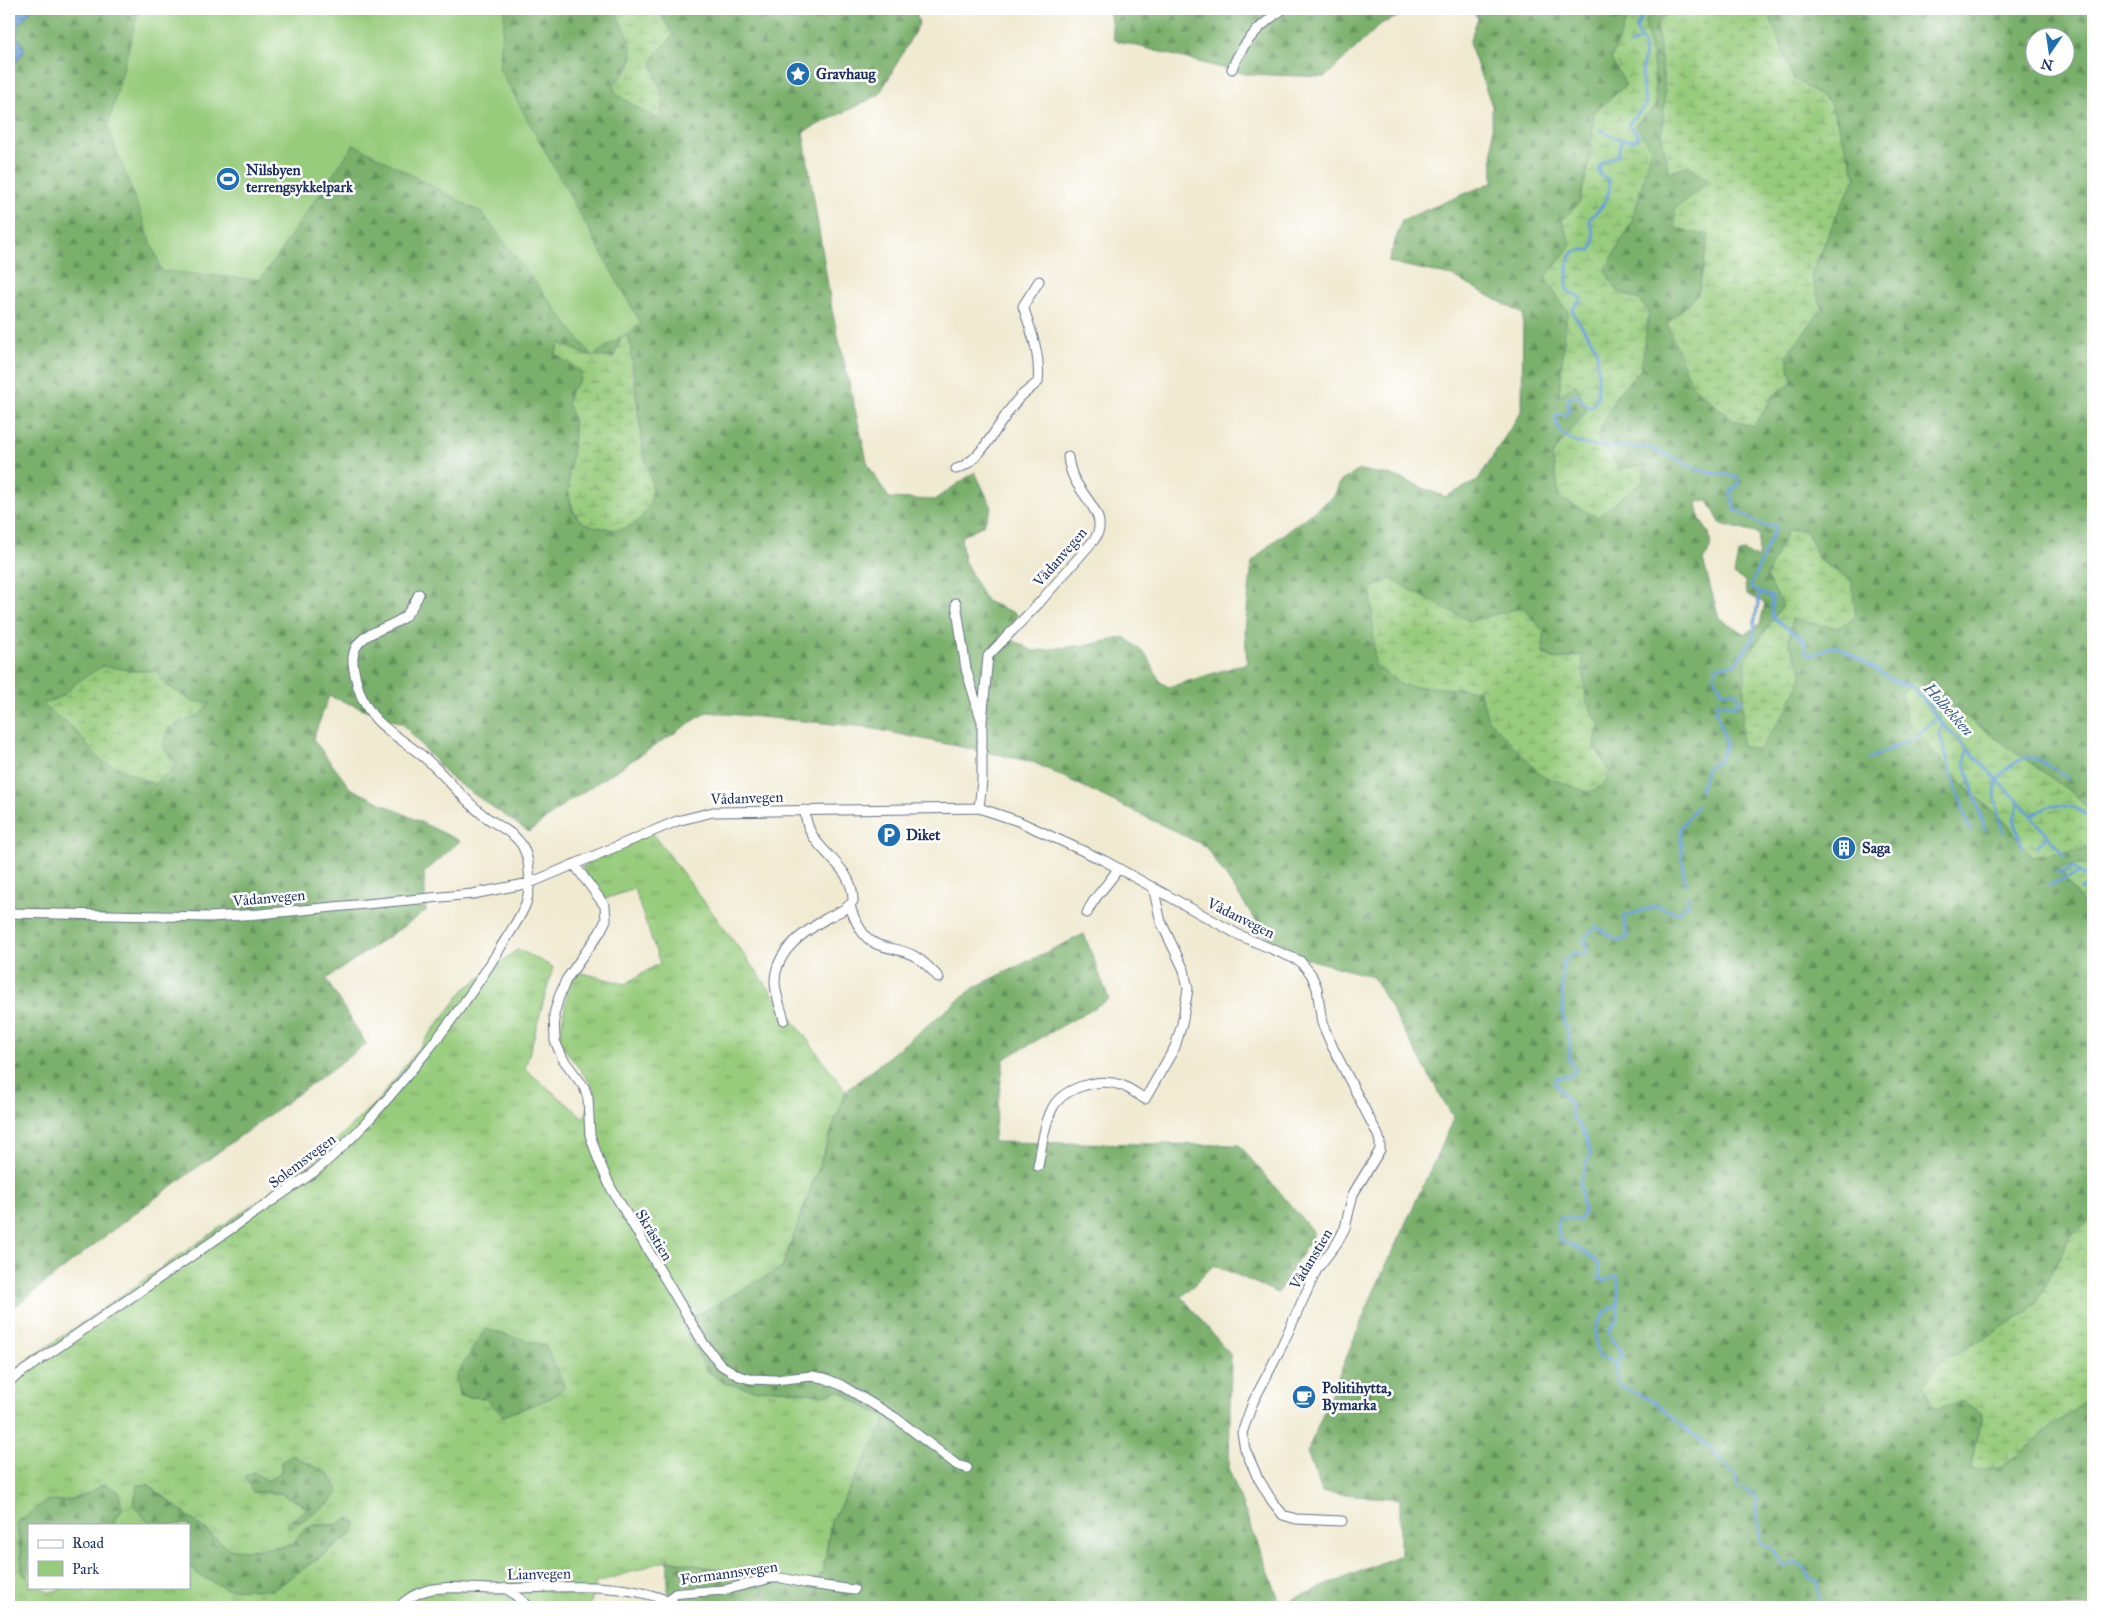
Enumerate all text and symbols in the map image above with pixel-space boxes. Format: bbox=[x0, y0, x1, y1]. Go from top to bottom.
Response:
north arrow bbox=[2024, 28, 2074, 78]
text: N bbox=[2039, 55, 2055, 74]
place icon: Gravhaug bbox=[785, 61, 811, 87]
place label: Gravhaug bbox=[816, 65, 877, 84]
place label: Nilsbyen terrengsykkelpark bbox=[245, 161, 354, 197]
sports icon: Nilsbyen terrengsykkelpark bbox=[215, 166, 241, 192]
street label: Vådanvegen bbox=[1029, 524, 1091, 591]
water label: Holbekken bbox=[1919, 678, 1978, 740]
street label: Vådanvegen bbox=[709, 788, 784, 808]
parking icon: Diket bbox=[876, 822, 902, 848]
place label: Diket bbox=[906, 826, 941, 844]
building icon: Saga bbox=[1831, 835, 1857, 861]
place label: Saga bbox=[1862, 839, 1891, 858]
street label: Vådanvegen bbox=[231, 886, 306, 910]
street label: Vådanvegen bbox=[1203, 894, 1278, 942]
street label: Solemsvegen bbox=[265, 1130, 339, 1192]
street label: Skråstien bbox=[632, 1206, 676, 1264]
street label: Vådanstien bbox=[1285, 1225, 1336, 1293]
place label: Politihytta, Bymarka bbox=[1322, 1379, 1392, 1415]
cafe icon: Politihytta, Bymarka bbox=[1291, 1384, 1317, 1410]
legend bbox=[28, 1524, 190, 1588]
text: Road bbox=[72, 1534, 104, 1552]
street label: Formannsvegen bbox=[679, 1557, 779, 1589]
text: Park bbox=[72, 1560, 99, 1578]
street label: Lianvegen bbox=[507, 1564, 571, 1584]

